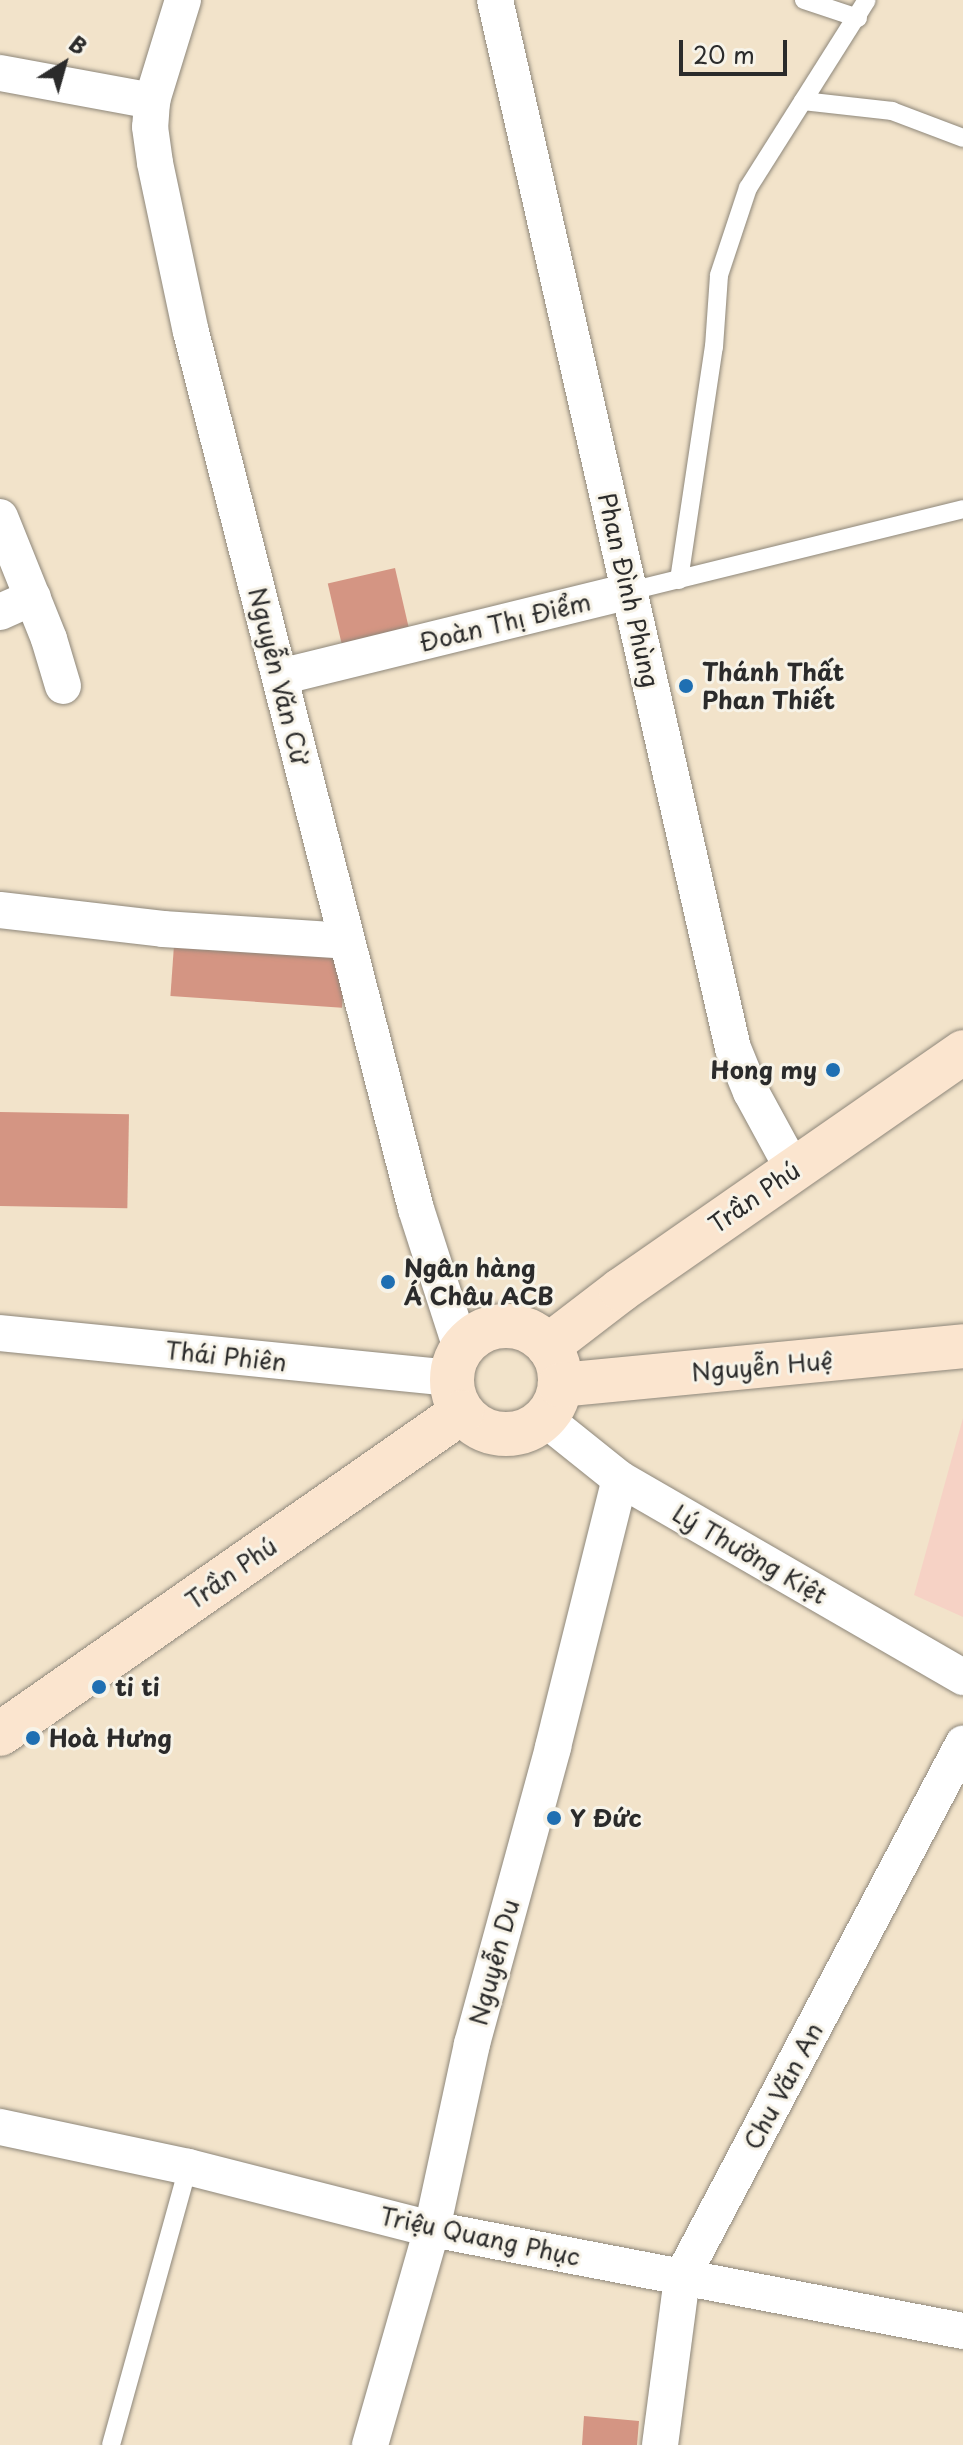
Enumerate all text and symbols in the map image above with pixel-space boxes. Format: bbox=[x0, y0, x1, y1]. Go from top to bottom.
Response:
north arrow bbox=[24, 24, 104, 104]
scale bar bbox=[683, 24, 791, 74]
text: B bbox=[63, 27, 95, 62]
text: 20 m bbox=[693, 36, 755, 72]
street label: Phan Đình Phùng bbox=[593, 489, 665, 691]
street label: Nguyễn Văn Cừ bbox=[243, 585, 315, 767]
street label: Đoàn Thị Điểm bbox=[417, 587, 593, 657]
place label: Thánh Thất Phan Thiết bbox=[702, 658, 844, 714]
marker: Thánh Thất Phan Thiết bbox=[677, 677, 695, 695]
place label: Hong my bbox=[710, 1056, 817, 1084]
marker: Hong my bbox=[824, 1061, 842, 1079]
street label: Trần Phú bbox=[703, 1155, 805, 1239]
place label: Ngân hàng Á Châu ACB bbox=[404, 1254, 555, 1310]
marker: Ngân hàng Á Châu ACB bbox=[379, 1273, 397, 1291]
street label: Thái Phiên bbox=[164, 1335, 288, 1377]
street label: Nguyễn Huệ bbox=[690, 1345, 834, 1387]
street label: Lý Thường Kiệt bbox=[667, 1498, 833, 1610]
street label: Trần Phú bbox=[180, 1531, 282, 1615]
place label: ti ti bbox=[115, 1673, 160, 1701]
marker: ti ti bbox=[90, 1678, 108, 1696]
place label: Hoà Hưng bbox=[49, 1724, 172, 1752]
marker: Hoà Hưng bbox=[24, 1729, 42, 1747]
place label: Y Đức bbox=[570, 1804, 642, 1832]
marker: Y Đức bbox=[545, 1809, 563, 1827]
street label: Nguyễn Du bbox=[463, 1896, 525, 2028]
street label: Chu Văn An bbox=[738, 2018, 828, 2154]
street label: Triệu Quang Phục bbox=[377, 2201, 583, 2271]

